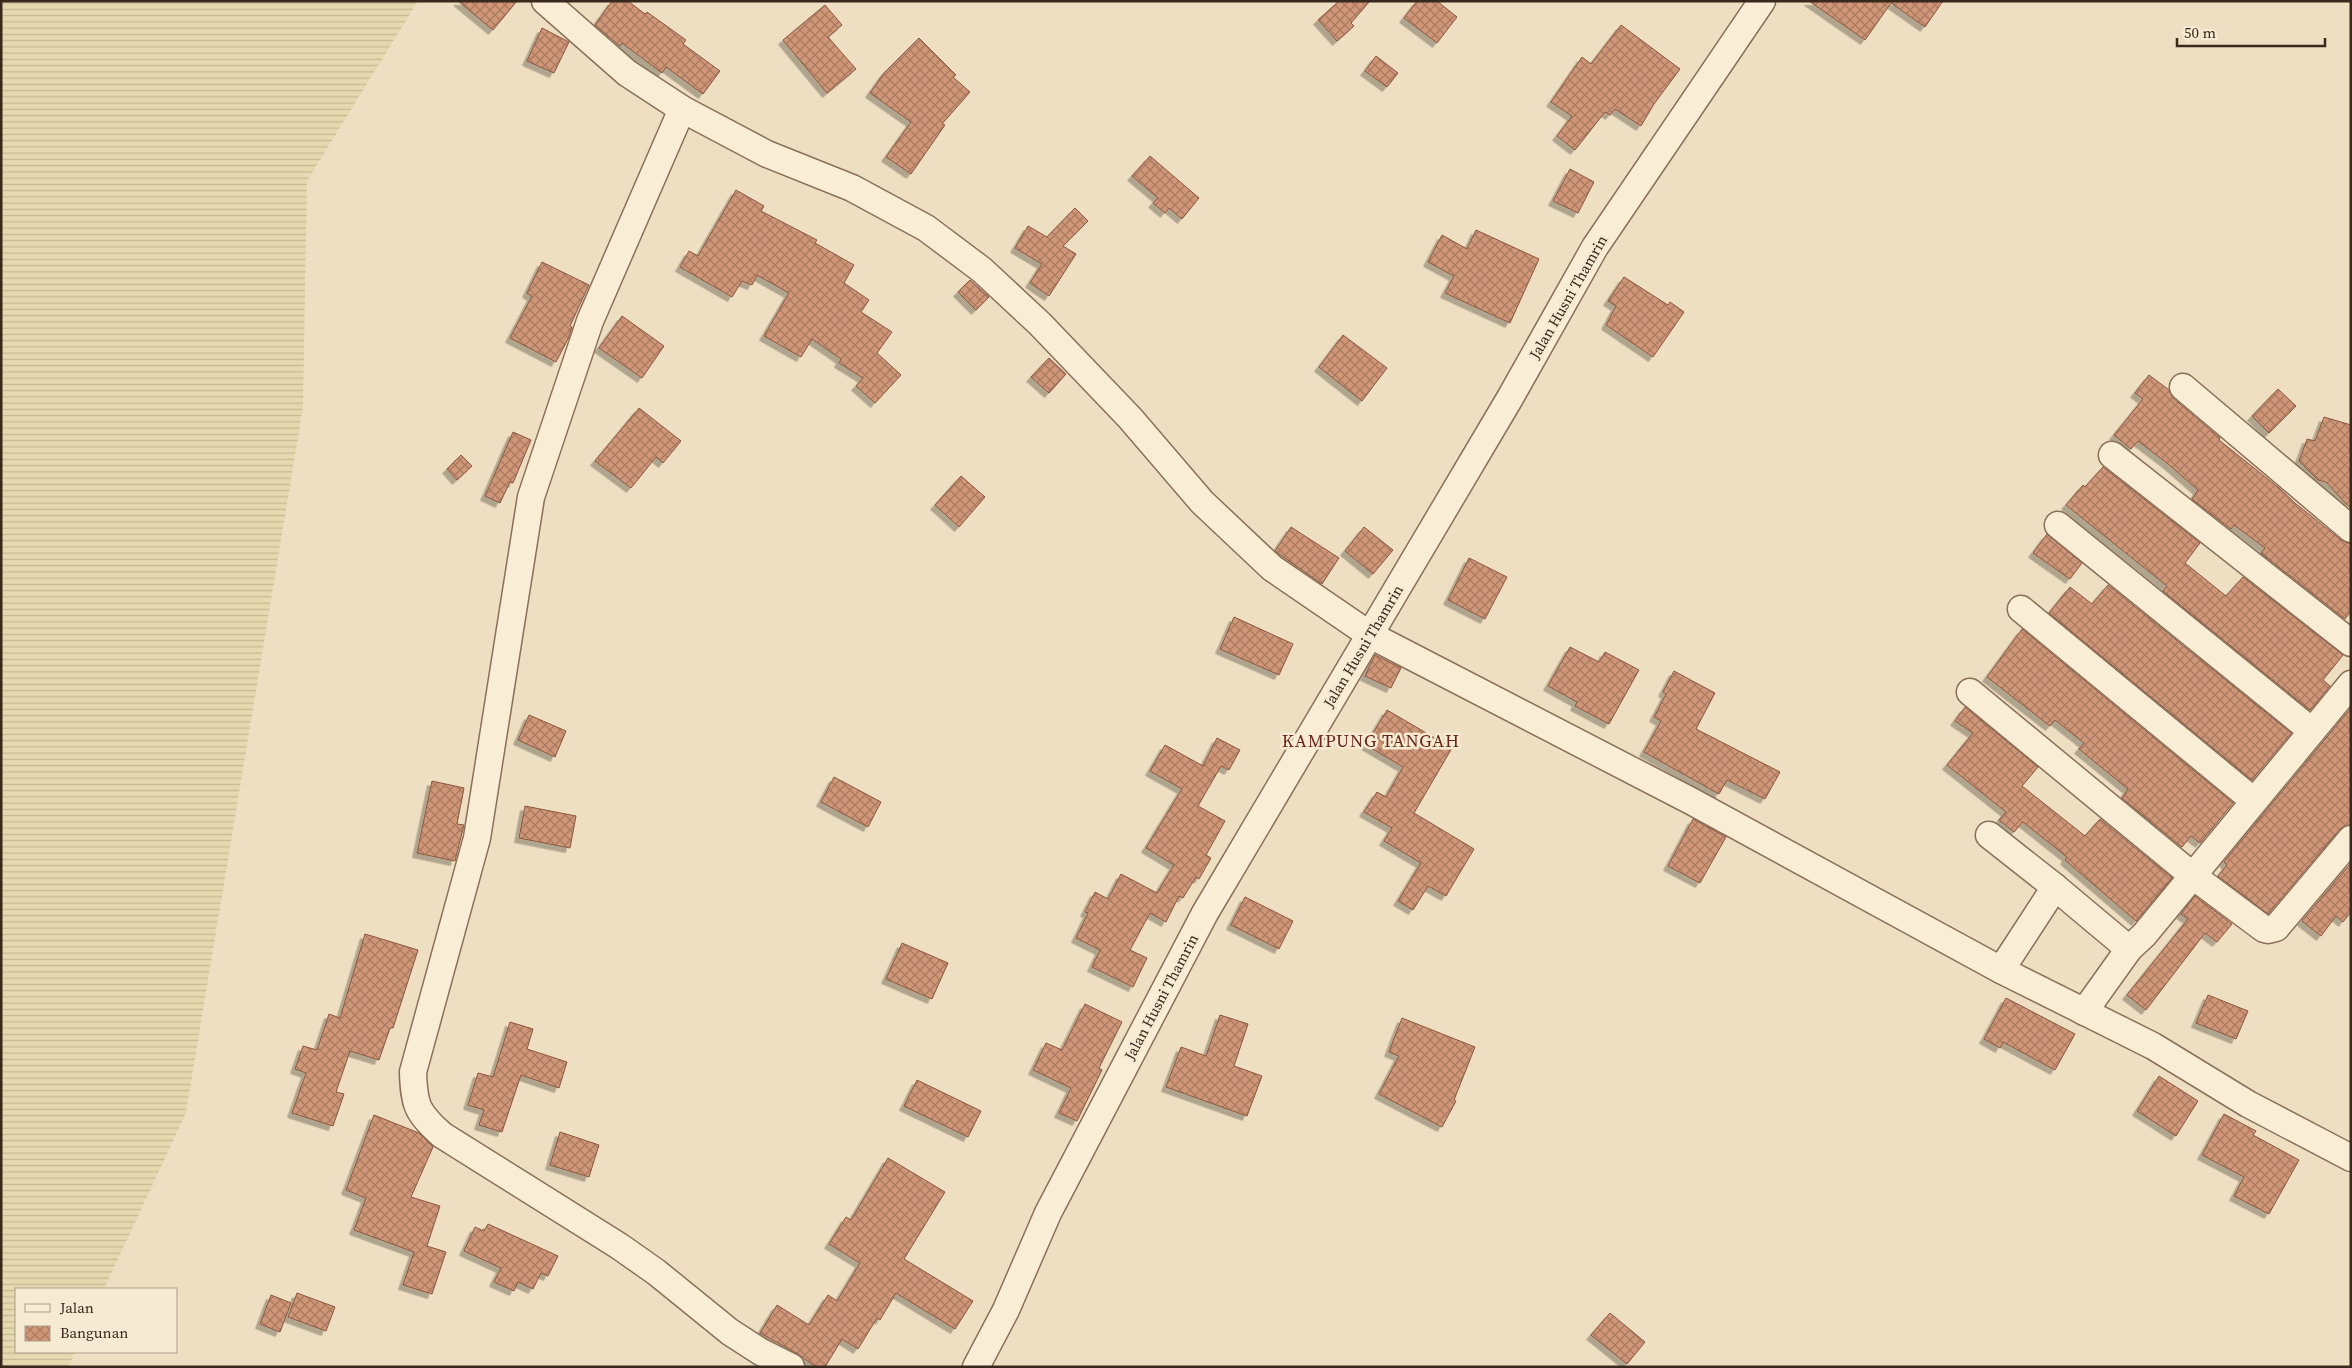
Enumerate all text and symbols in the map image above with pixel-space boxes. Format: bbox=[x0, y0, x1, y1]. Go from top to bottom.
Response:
scale bar bbox=[2177, 15, 2324, 47]
text: 50 m bbox=[2184, 22, 2216, 43]
street label: Jalan Husni Thamrin bbox=[1523, 231, 1612, 364]
street label: Jalan Husni Thamrin bbox=[1317, 581, 1408, 712]
district label: KAMPUNG TANGAH bbox=[1282, 728, 1460, 753]
street label: Jalan Husni Thamrin bbox=[1118, 930, 1203, 1065]
legend bbox=[15, 1288, 178, 1353]
text: Jalan bbox=[59, 1297, 94, 1318]
text: Bangunan bbox=[60, 1322, 128, 1343]

